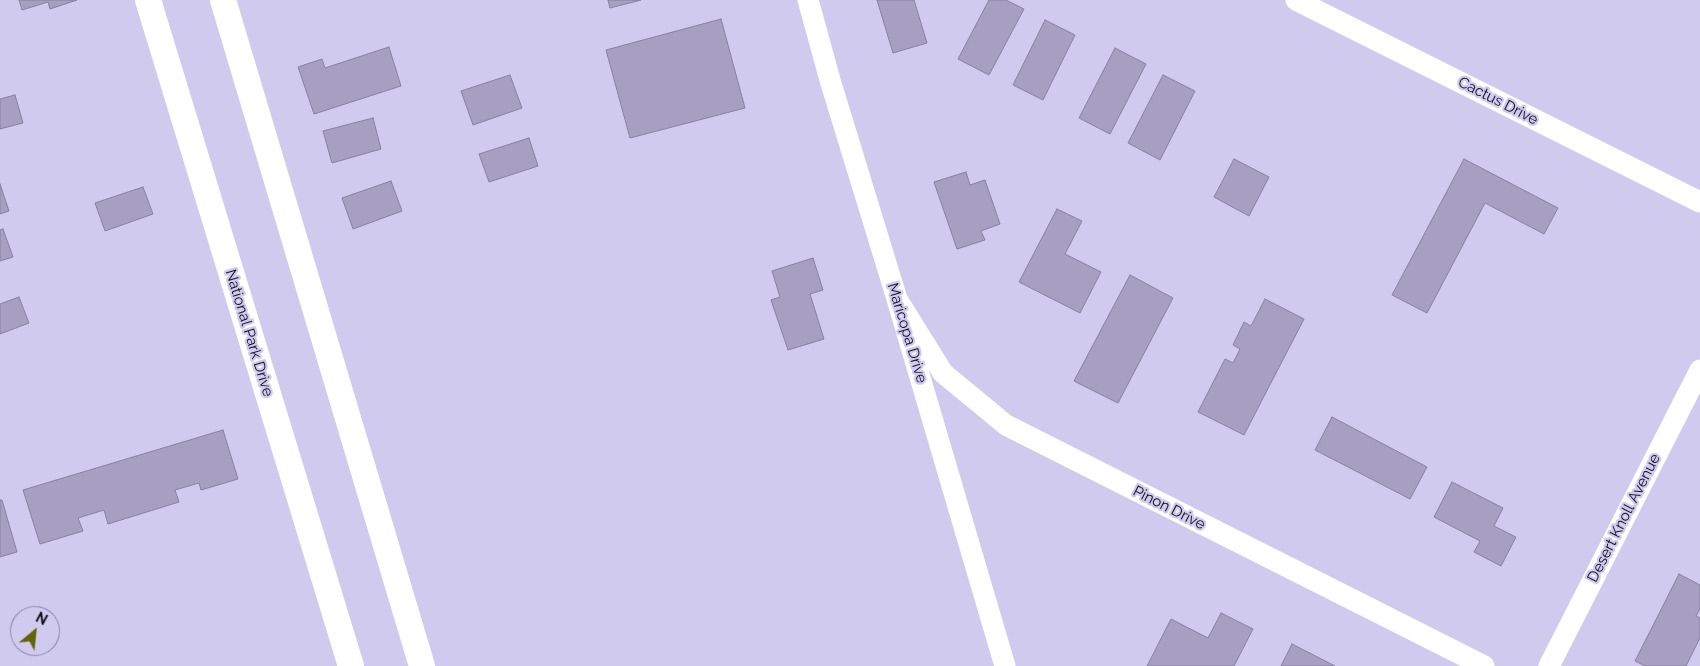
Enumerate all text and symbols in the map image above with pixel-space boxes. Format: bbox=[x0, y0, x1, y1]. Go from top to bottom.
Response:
street label: Cactus Drive bbox=[1455, 73, 1541, 129]
street label: National Park Drive bbox=[221, 267, 277, 399]
street label: Maricopa Drive bbox=[883, 281, 931, 385]
street label: Desert Knoll Avenue bbox=[1584, 451, 1664, 585]
street label: Pinon Drive bbox=[1130, 482, 1208, 534]
north arrow bbox=[10, 606, 60, 656]
text: N bbox=[33, 609, 50, 628]

